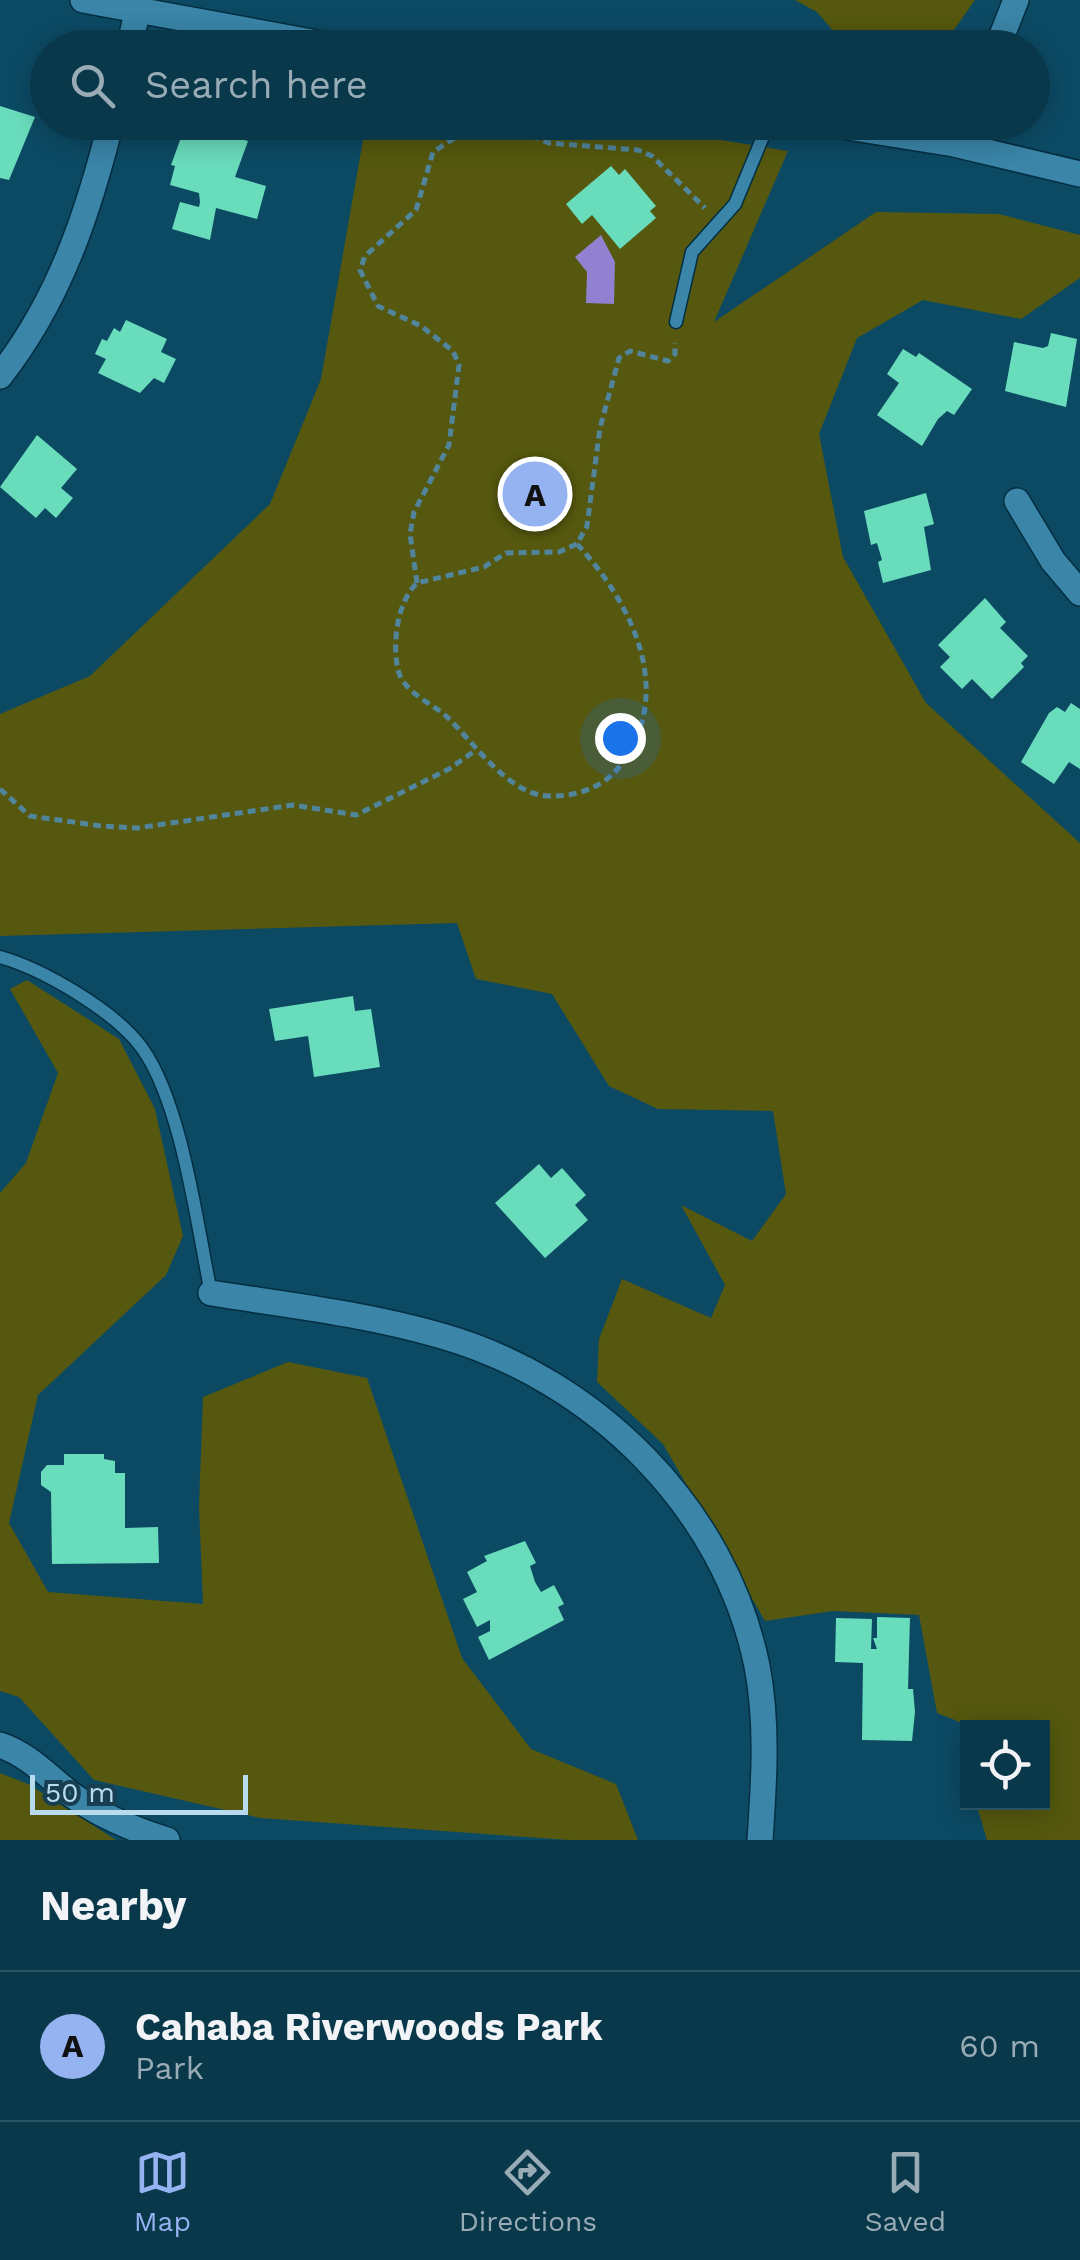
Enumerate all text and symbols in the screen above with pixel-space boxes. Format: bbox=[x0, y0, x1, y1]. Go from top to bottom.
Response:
search box bbox=[30, 30, 1050, 140]
icon: search bbox=[65, 58, 120, 113]
text: Search here bbox=[145, 63, 368, 107]
pin: A bbox=[502, 456, 568, 532]
your location bbox=[595, 713, 646, 764]
map controls bbox=[960, 1720, 1050, 1810]
button: locate bbox=[960, 1720, 1050, 1810]
scale bar bbox=[30, 1770, 248, 1814]
text: 50 m bbox=[45, 1776, 115, 1809]
text: Nearby bbox=[40, 1881, 187, 1930]
text: Cahaba Riverwoods Park bbox=[135, 2005, 603, 2049]
text: A bbox=[62, 2027, 83, 2065]
text: 60 m bbox=[959, 2027, 1040, 2065]
text: Park bbox=[135, 2049, 204, 2087]
tab: Map bbox=[134, 2145, 191, 2238]
tab: Directions bbox=[459, 2145, 597, 2238]
tab: Saved bbox=[865, 2145, 946, 2238]

